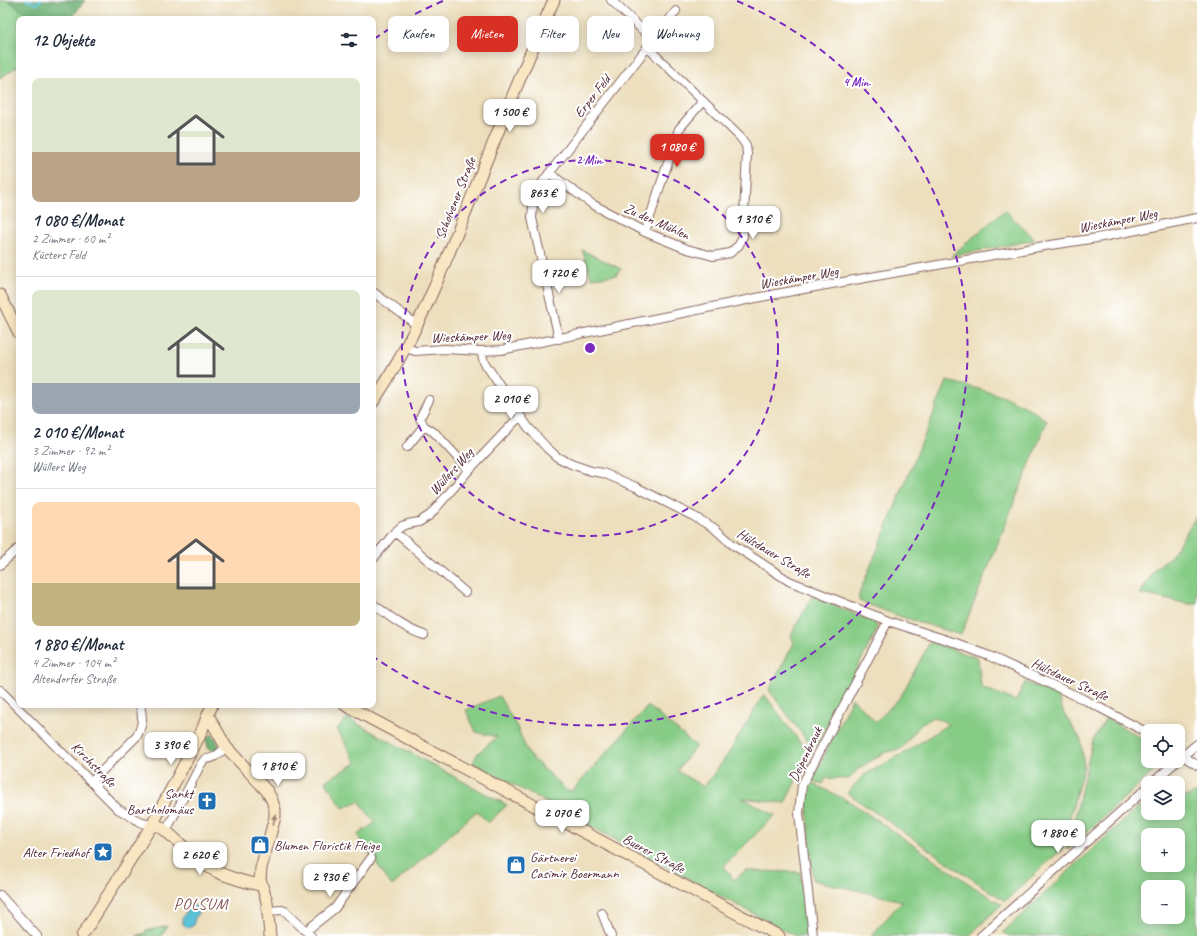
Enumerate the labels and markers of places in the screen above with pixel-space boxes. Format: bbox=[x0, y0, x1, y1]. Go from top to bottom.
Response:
pin: 1 500 € bbox=[473, 99, 547, 133]
pin: 1 080 € bbox=[640, 134, 714, 168]
pin: 863 € bbox=[515, 180, 571, 214]
pin: 1 310 € bbox=[716, 206, 790, 240]
pin: 1 720 € bbox=[522, 260, 596, 294]
centre of rings bbox=[583, 341, 597, 355]
pin: 2 010 € bbox=[474, 386, 548, 420]
pin: 3 390 € bbox=[134, 732, 208, 766]
pin: 1 810 € bbox=[241, 753, 315, 787]
place label: Sankt Bartholomäus bbox=[127, 785, 195, 818]
church icon: Sankt Bartholomäus bbox=[196, 790, 218, 812]
pin: 2 070 € bbox=[525, 800, 599, 834]
pin: 1 880 € bbox=[1021, 820, 1095, 854]
shop icon: Blumen Floristik Fleige bbox=[249, 834, 271, 856]
place label: Blumen Floristik Fleige bbox=[274, 837, 381, 854]
place icon: Alter Friedhof bbox=[92, 841, 114, 863]
pin: 2 620 € bbox=[163, 842, 237, 876]
place label: Alter Friedhof bbox=[23, 844, 92, 861]
place label: Gärtnerei Casimir Boermann bbox=[530, 849, 619, 882]
shop icon: Gärtnerei Casimir Boermann bbox=[505, 854, 527, 876]
pin: 2 930 € bbox=[293, 864, 367, 898]

